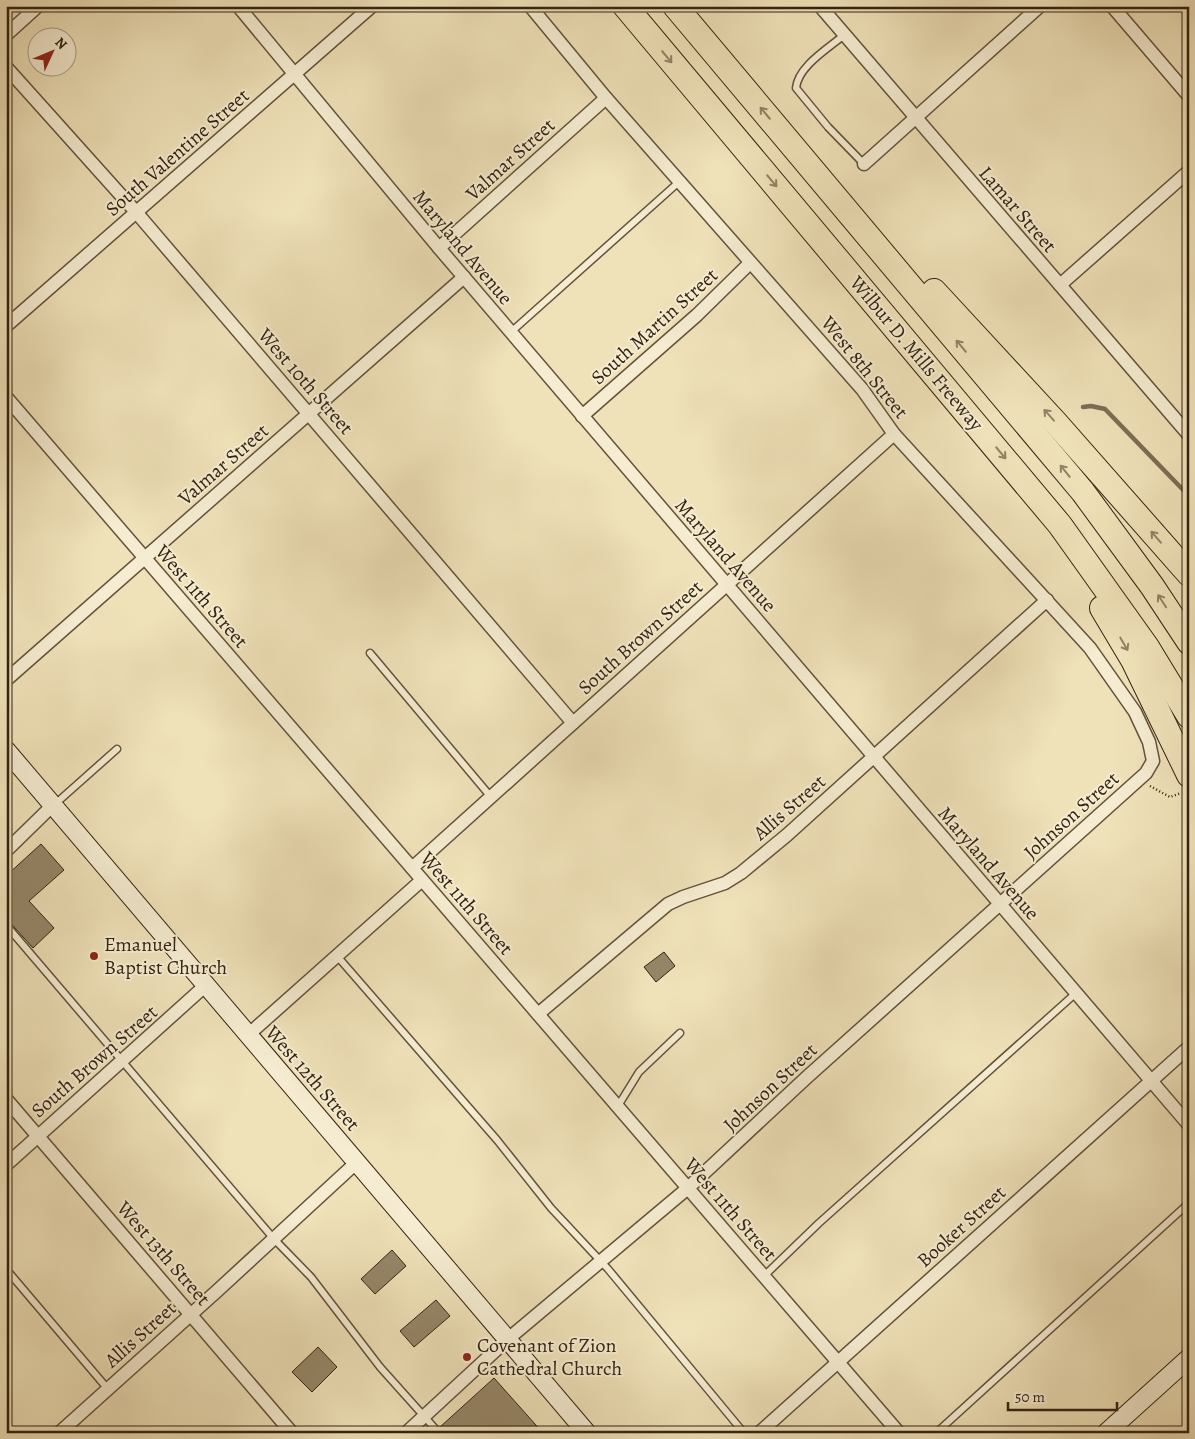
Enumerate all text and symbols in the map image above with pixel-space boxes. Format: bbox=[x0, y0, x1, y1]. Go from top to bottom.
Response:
north arrow bbox=[28, 28, 78, 78]
text: N bbox=[51, 33, 71, 54]
one-way arrow bbox=[662, 50, 673, 63]
street label: South Valentine Street bbox=[100, 82, 255, 222]
one-way arrow bbox=[760, 106, 771, 119]
street label: Valmar Street bbox=[459, 112, 561, 207]
street label: Lamar Street bbox=[973, 160, 1063, 259]
one-way arrow bbox=[767, 174, 778, 187]
street label: Maryland Avenue bbox=[407, 184, 519, 311]
street label: South Martin Street bbox=[585, 262, 724, 391]
street label: Wilbur D. Mills Freeway bbox=[843, 269, 990, 437]
street label: West 8th Street bbox=[814, 310, 915, 425]
street label: West 10th Street bbox=[251, 322, 360, 441]
one-way arrow bbox=[956, 339, 967, 352]
one-way arrow bbox=[1043, 409, 1055, 422]
street label: Valmar Street bbox=[172, 417, 275, 512]
one-way arrow bbox=[995, 446, 1007, 459]
one-way arrow bbox=[1060, 464, 1071, 477]
street label: Maryland Avenue bbox=[669, 493, 783, 618]
one-way arrow bbox=[1151, 531, 1162, 544]
street label: West 11th Street bbox=[149, 538, 254, 654]
street label: South Brown Street bbox=[572, 574, 709, 701]
one-way arrow bbox=[1157, 594, 1167, 608]
one-way arrow bbox=[1119, 636, 1129, 651]
street label: Johnson Street bbox=[1018, 765, 1125, 865]
street label: Allis Street bbox=[747, 768, 832, 847]
street label: Maryland Avenue bbox=[932, 801, 1046, 926]
street label: West 11th Street bbox=[414, 845, 519, 961]
place label: Emanuel Baptist Church bbox=[104, 931, 228, 981]
marker: Emanuel Baptist Church bbox=[88, 950, 100, 962]
street label: South Brown Street bbox=[25, 999, 164, 1124]
street label: West 12th Street bbox=[259, 1019, 366, 1137]
street label: Johnson Street bbox=[717, 1036, 824, 1138]
street label: West 11th Street bbox=[678, 1151, 783, 1267]
street label: Booker Street bbox=[911, 1179, 1012, 1274]
street label: West 13th Street bbox=[110, 1195, 217, 1312]
street label: Allis Street bbox=[98, 1295, 182, 1374]
place label: Covenant of Zion Cathedral Church bbox=[477, 1332, 622, 1382]
marker: Covenant of Zion Cathedral Church bbox=[461, 1351, 473, 1363]
scale bar bbox=[1008, 1379, 1116, 1411]
text: 50 m bbox=[1015, 1387, 1045, 1407]

